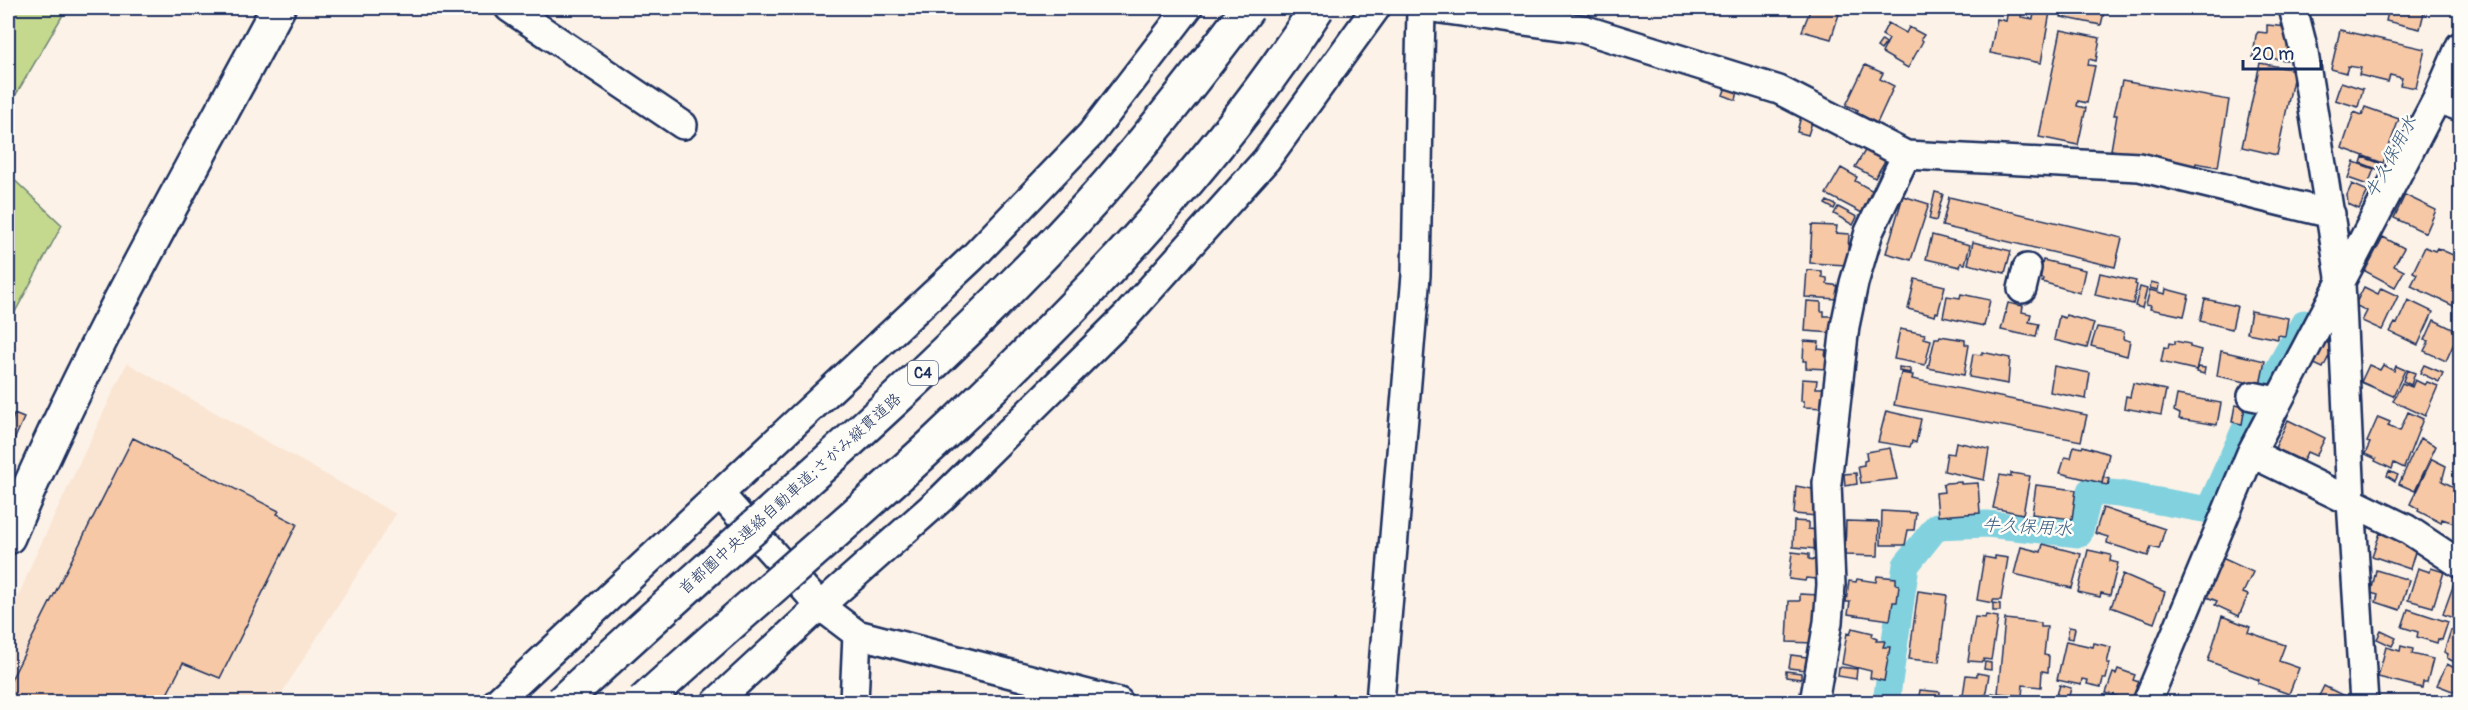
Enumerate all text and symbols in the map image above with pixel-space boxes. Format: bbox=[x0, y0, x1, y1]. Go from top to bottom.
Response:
scale bar bbox=[2243, 33, 2321, 71]
text: 20 m bbox=[2252, 43, 2294, 66]
water label: 牛久保用水 bbox=[2360, 112, 2422, 202]
road number: C4 bbox=[908, 361, 938, 385]
street label: 首都圏中央連絡自動車道;さがみ縦貫道路 bbox=[675, 389, 905, 599]
water label: 牛久保用水 bbox=[1981, 513, 2073, 541]

